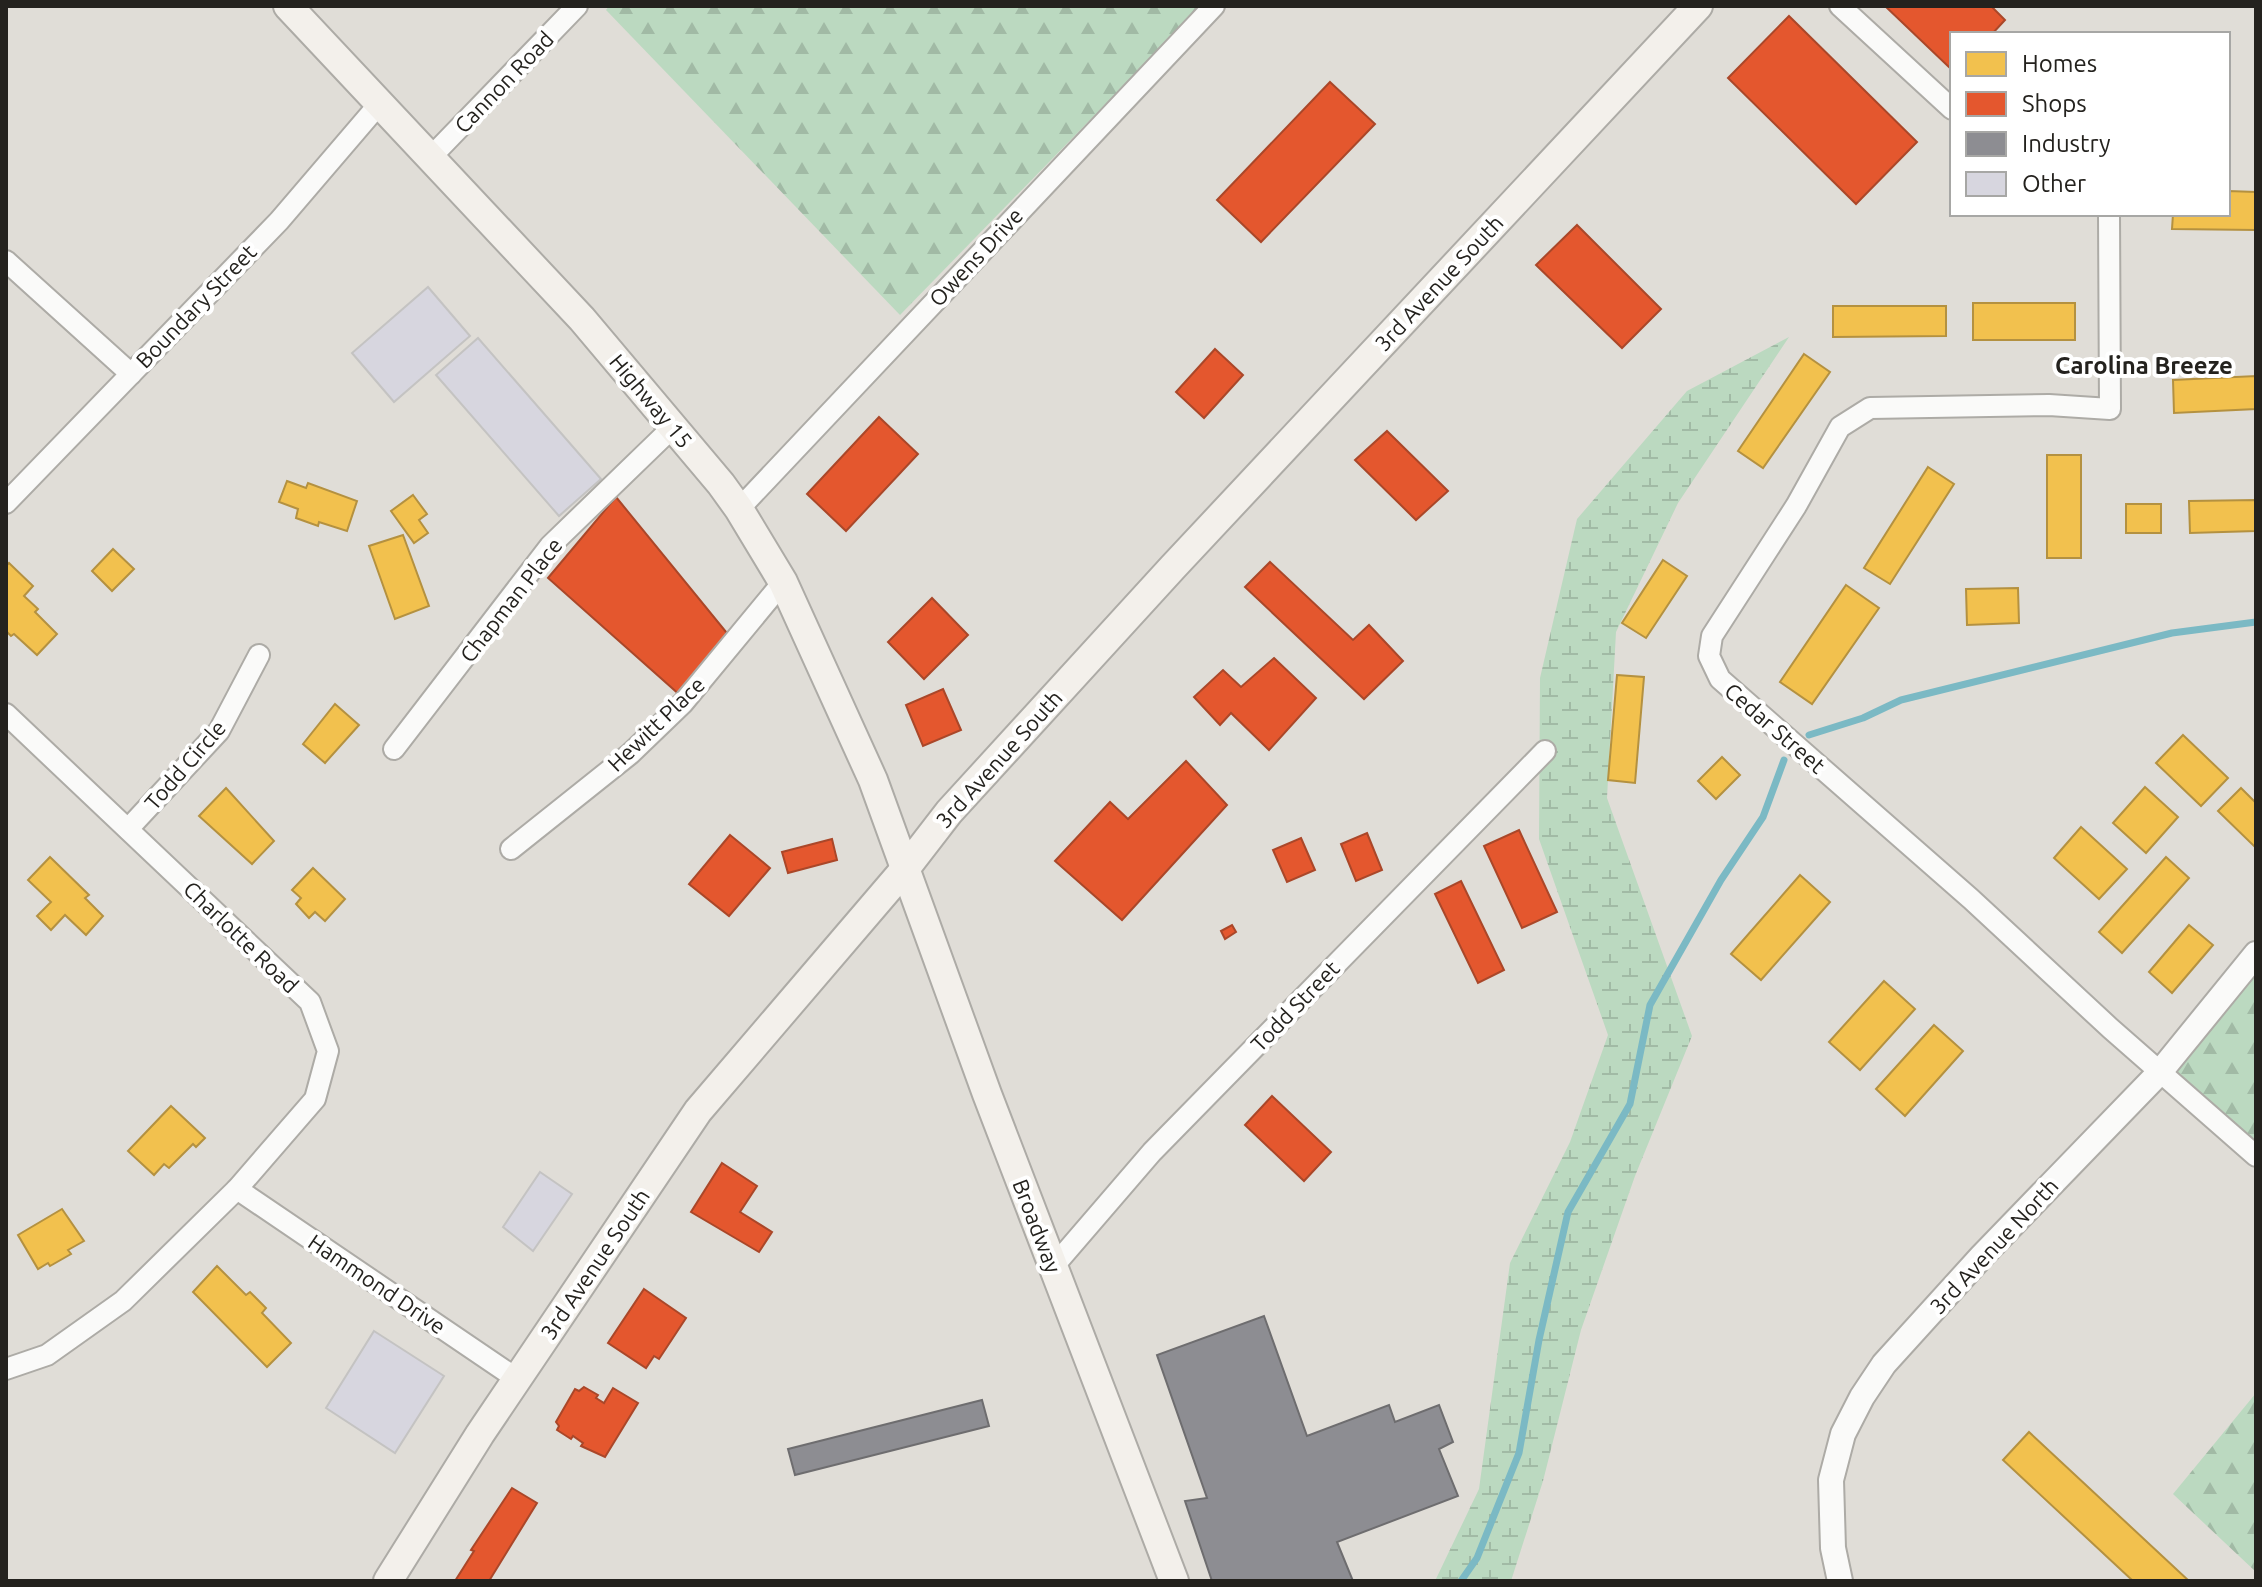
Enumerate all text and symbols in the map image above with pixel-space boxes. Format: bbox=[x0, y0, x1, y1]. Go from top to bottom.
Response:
street label: Cannon Road bbox=[449, 26, 558, 137]
legend bbox=[1950, 32, 2230, 216]
text: Homes bbox=[2022, 50, 2097, 77]
text: Shops bbox=[2022, 90, 2087, 117]
text: Industry bbox=[2022, 130, 2111, 157]
text: Other bbox=[2022, 170, 2086, 197]
street label: Owens Drive bbox=[924, 202, 1028, 311]
street label: 3rd Avenue South bbox=[1369, 210, 1508, 356]
street label: Boundary Street bbox=[130, 238, 261, 373]
street label: Highway 15 bbox=[605, 349, 698, 453]
district label: Carolina Breeze bbox=[2055, 352, 2233, 379]
street label: Chapman Place bbox=[454, 533, 567, 667]
street label: Hewitt Place bbox=[602, 671, 709, 776]
street label: Cedar Street bbox=[1720, 677, 1831, 778]
street label: 3rd Avenue South bbox=[930, 685, 1067, 832]
street label: Todd Circle bbox=[139, 715, 230, 814]
street label: Charlotte Road bbox=[179, 876, 304, 998]
street label: Todd Street bbox=[1245, 955, 1344, 1056]
street label: 3rd Avenue North bbox=[1925, 1173, 2063, 1319]
street label: Broadway bbox=[1008, 1175, 1067, 1277]
street label: 3rd Avenue South bbox=[535, 1184, 654, 1344]
street label: Hammond Drive bbox=[304, 1228, 451, 1339]

